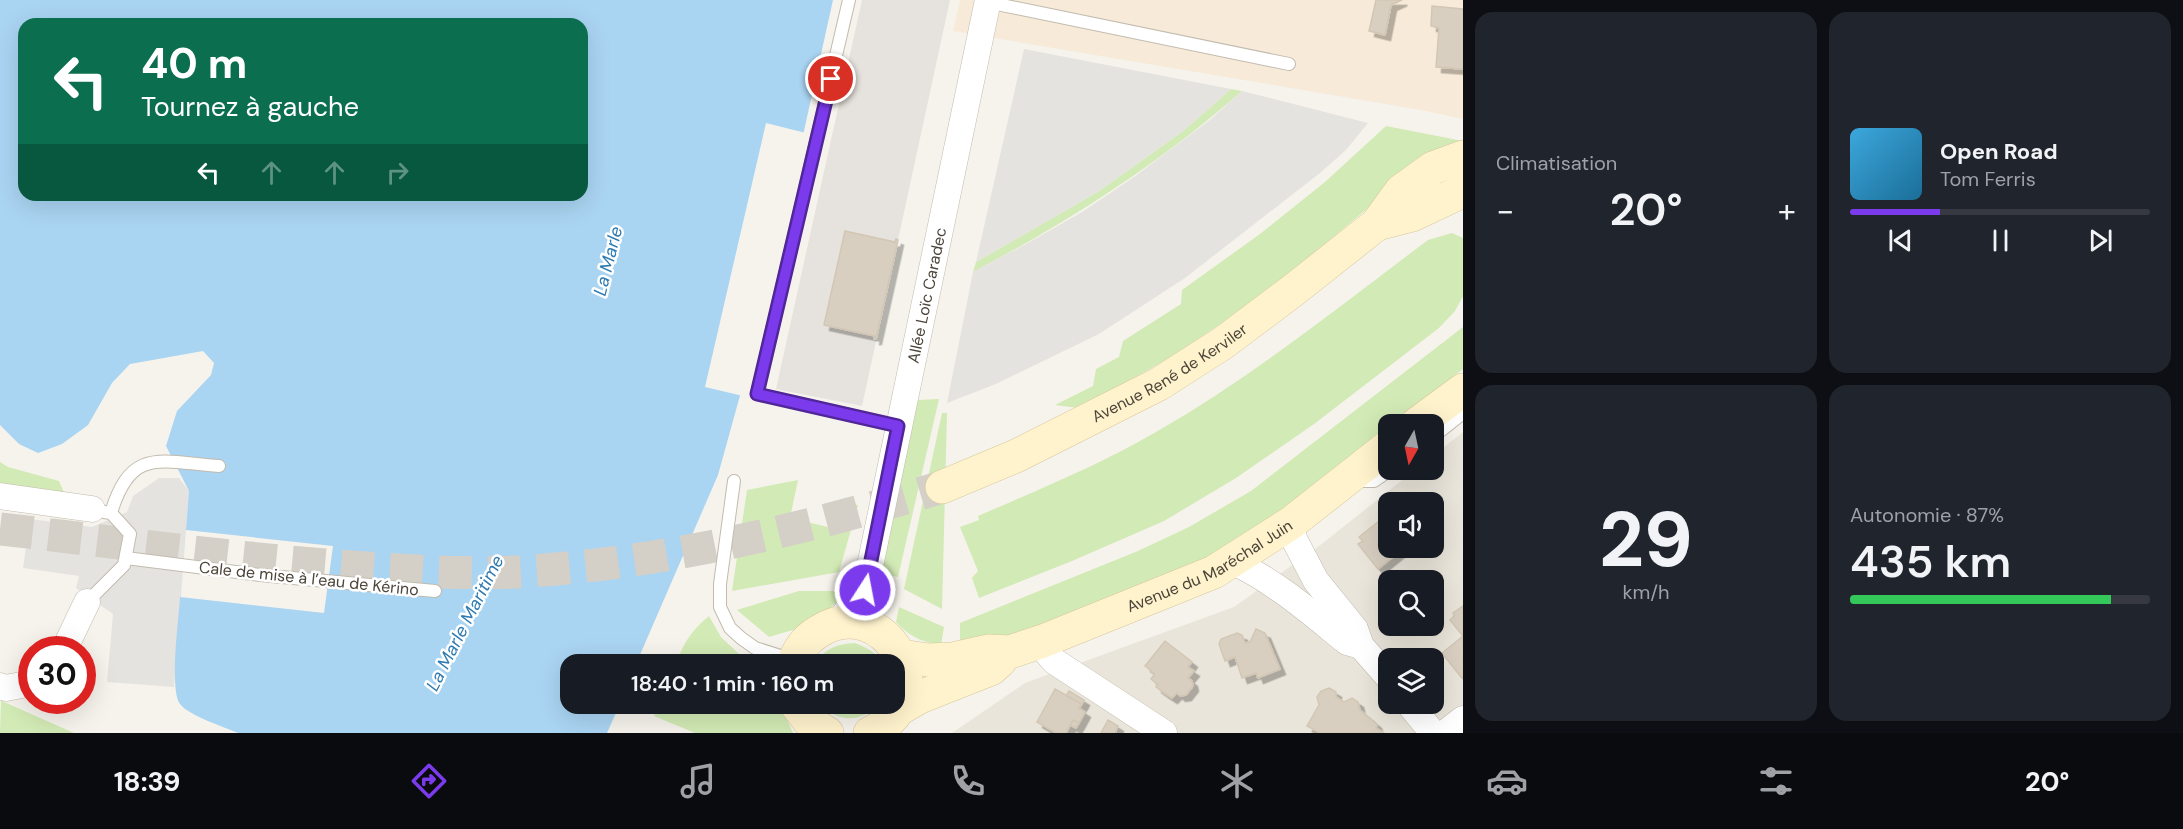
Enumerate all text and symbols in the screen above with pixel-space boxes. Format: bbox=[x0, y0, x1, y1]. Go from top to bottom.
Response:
text: 40 m bbox=[141, 36, 247, 91]
icon: left bbox=[42, 42, 120, 120]
pin bbox=[805, 53, 856, 104]
icon: arrive bbox=[814, 62, 847, 95]
text: Tournez à gauche bbox=[141, 89, 359, 124]
text: Open Road bbox=[1940, 137, 2058, 166]
text: Climatisation bbox=[1496, 150, 1617, 176]
icon: left bbox=[192, 156, 225, 189]
icon: ahead bbox=[255, 156, 288, 189]
icon: ahead bbox=[318, 156, 351, 189]
icon: right bbox=[381, 156, 414, 189]
text: Tom Ferris bbox=[1940, 166, 2036, 192]
text: 20° bbox=[1609, 180, 1683, 239]
text: − bbox=[1496, 189, 1514, 232]
text: + bbox=[1778, 189, 1796, 232]
water label: La Marle bbox=[588, 224, 628, 298]
icon: previous bbox=[1884, 224, 1917, 257]
icon: pause bbox=[1984, 224, 2017, 257]
icon: next bbox=[2084, 224, 2117, 257]
street label: Allée Loïc Caradec bbox=[903, 226, 951, 365]
street label: Avenue René de Kerviler bbox=[1088, 319, 1252, 427]
north arrow bbox=[1378, 414, 1444, 480]
map controls bbox=[1378, 414, 1444, 714]
text: 29 bbox=[1599, 489, 1693, 590]
button: sound bbox=[1378, 492, 1444, 558]
text: Autonomie · 87% bbox=[1850, 502, 2004, 528]
street label: Avenue du Maréchal Juin bbox=[1124, 515, 1296, 617]
text: 435 km bbox=[1850, 532, 2011, 591]
water label: La Marle Maritime bbox=[420, 551, 510, 695]
street label: Cale de mise à l’eau de Kérino bbox=[198, 557, 420, 600]
position arrow bbox=[833, 558, 897, 622]
button: search bbox=[1378, 570, 1444, 636]
text: km/h bbox=[1622, 579, 1670, 605]
speed limit sign: 30 bbox=[18, 636, 96, 714]
button: layers bbox=[1378, 648, 1444, 714]
text: 18:40 · 1 min · 160 m bbox=[631, 669, 834, 698]
icon: directions bbox=[408, 760, 450, 802]
icon: music bbox=[677, 760, 719, 802]
icon: phone bbox=[947, 760, 989, 802]
icon: climate bbox=[1216, 760, 1258, 802]
icon: car bbox=[1486, 760, 1528, 802]
icon: filters bbox=[1755, 760, 1797, 802]
text: 18:39 bbox=[114, 764, 180, 799]
text: 20° bbox=[2025, 764, 2069, 799]

